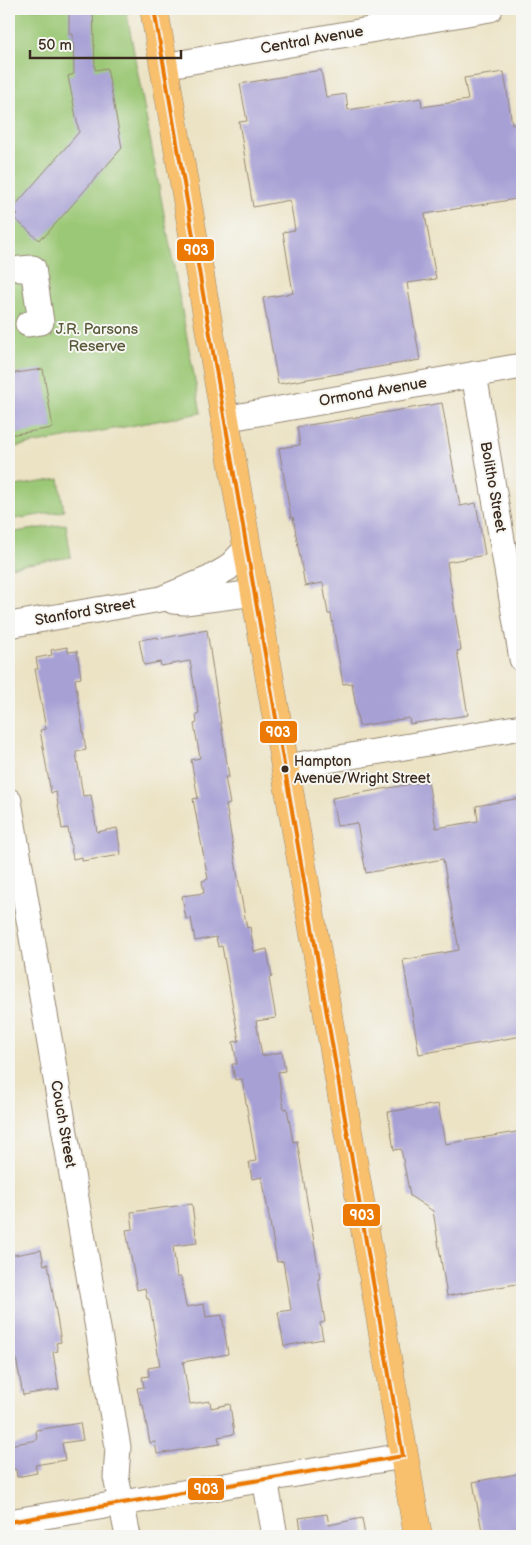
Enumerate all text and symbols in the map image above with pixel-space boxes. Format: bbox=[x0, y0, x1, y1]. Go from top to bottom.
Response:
street label: Central Avenue bbox=[259, 22, 365, 58]
scale bar bbox=[30, 28, 181, 60]
text: 50 m bbox=[38, 36, 72, 55]
line badge: 903 bbox=[176, 238, 215, 262]
text: 903 bbox=[183, 242, 209, 259]
park label: J.R. Parsons Reserve bbox=[56, 320, 139, 356]
street label: Ormond Avenue bbox=[318, 373, 429, 411]
street label: Bolitho Street bbox=[476, 440, 510, 534]
street label: Stanford Street bbox=[33, 594, 137, 630]
line badge: 903 bbox=[259, 720, 298, 744]
text: 903 bbox=[265, 724, 291, 741]
place label: Hampton Avenue/Wright Street bbox=[294, 753, 431, 787]
marker: Hampton Avenue/Wright Street bbox=[280, 764, 290, 774]
street label: Couch Street bbox=[46, 1079, 80, 1170]
line badge: 903 bbox=[342, 1203, 381, 1227]
text: 903 bbox=[349, 1207, 375, 1224]
line badge: 903 bbox=[187, 1477, 225, 1501]
text: 903 bbox=[193, 1481, 219, 1498]

